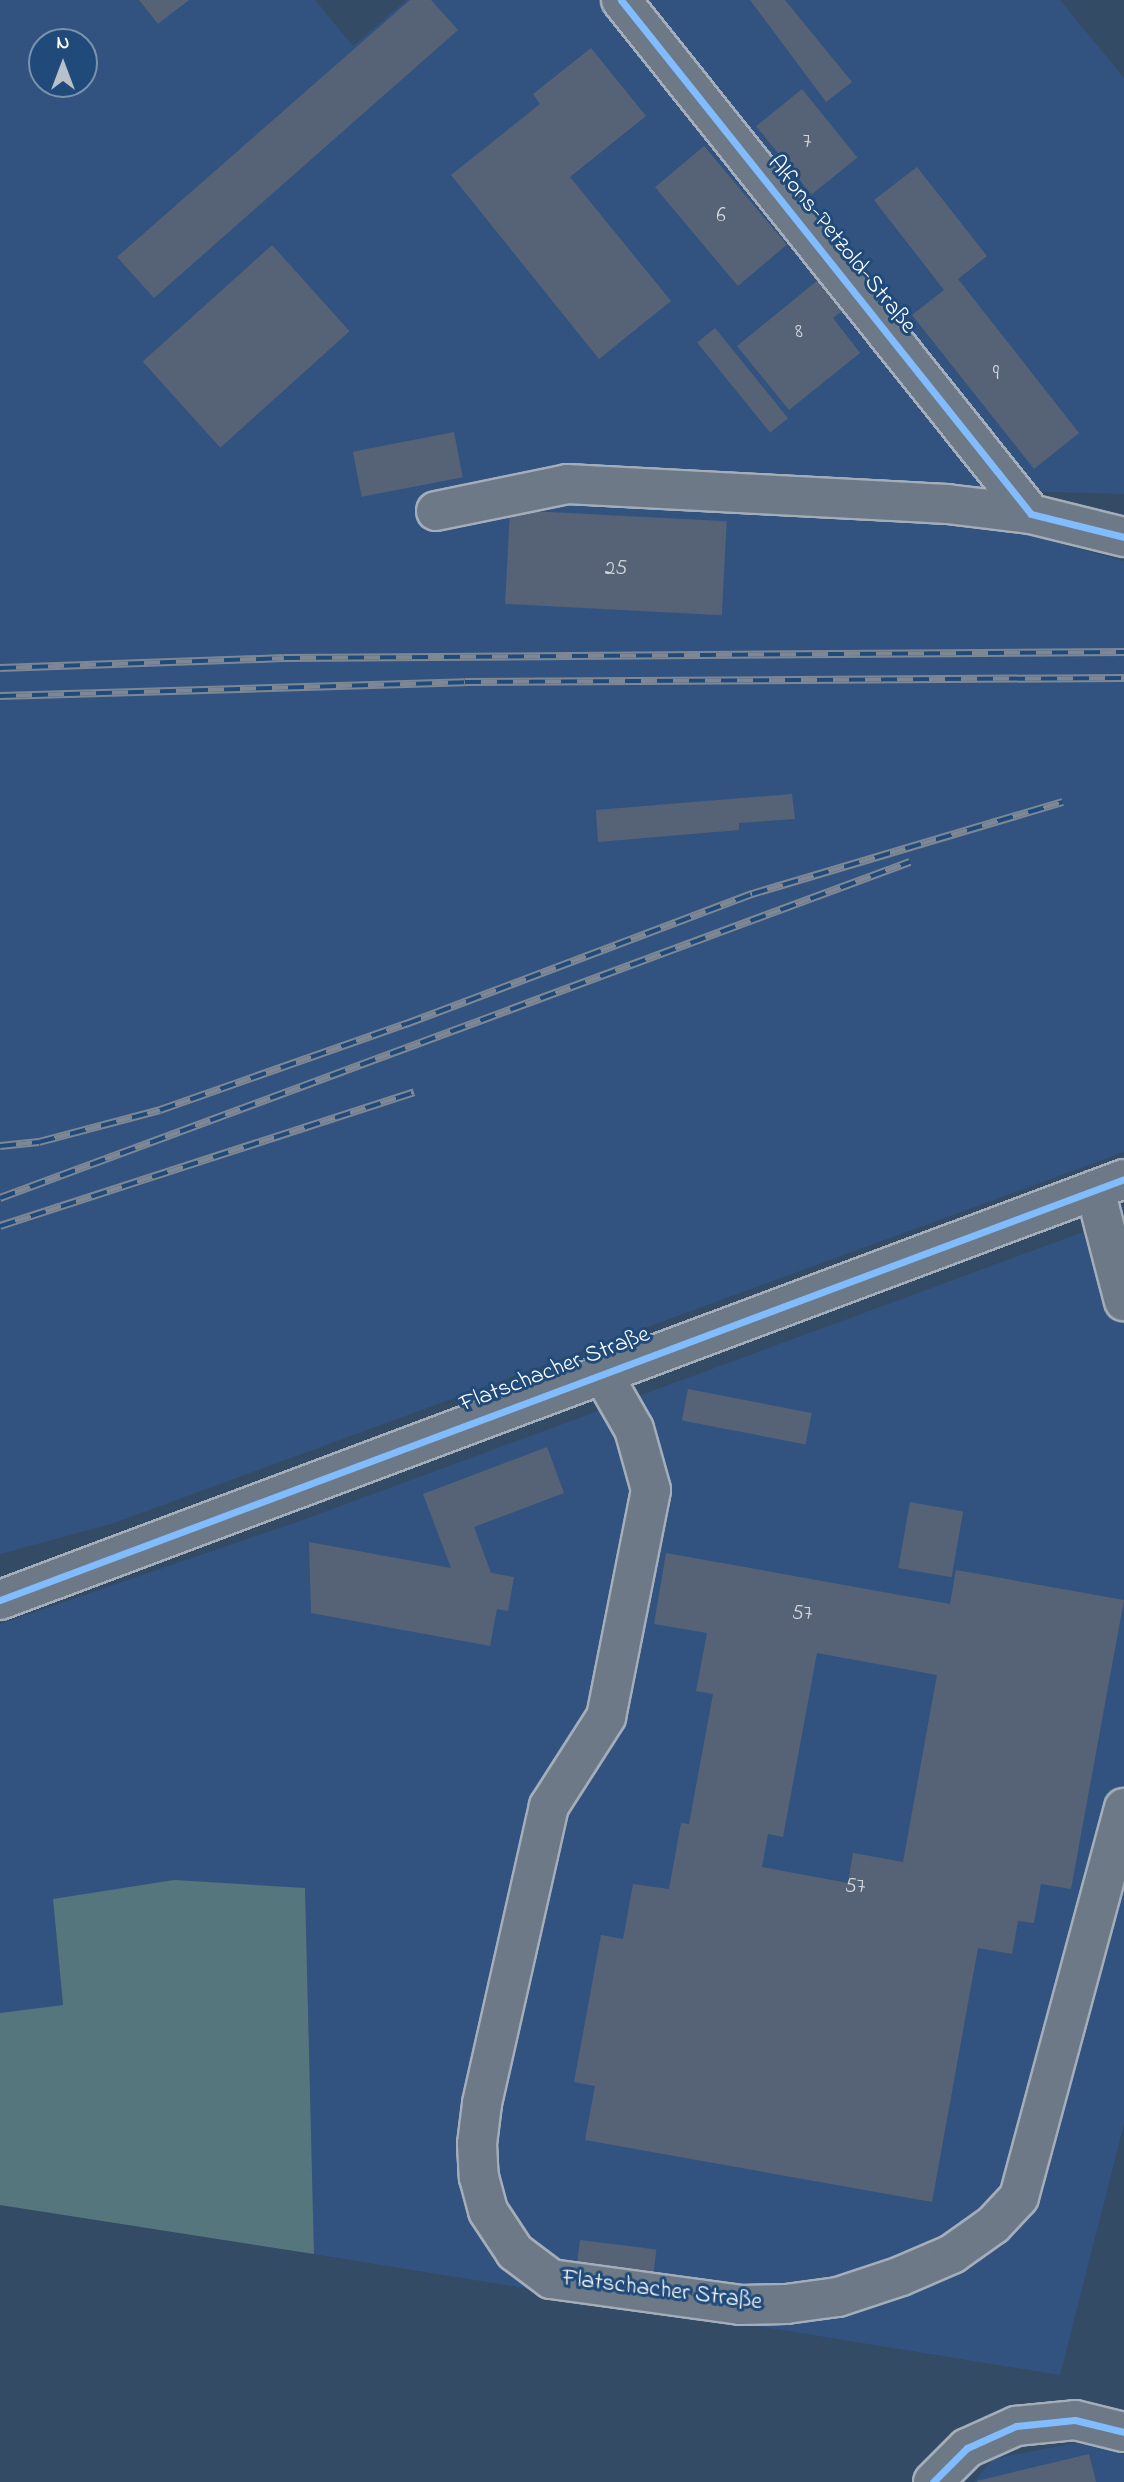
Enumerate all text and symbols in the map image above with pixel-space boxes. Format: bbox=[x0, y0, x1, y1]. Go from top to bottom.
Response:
north arrow bbox=[28, 28, 98, 98]
text: N bbox=[57, 30, 69, 57]
house number: 7 bbox=[803, 129, 811, 155]
street label: Alfons-Petzold-Straße bbox=[760, 150, 922, 340]
house number: 6 bbox=[716, 203, 726, 229]
house number: 8 bbox=[795, 319, 803, 345]
house number: 9 bbox=[993, 361, 999, 387]
house number: 25 bbox=[605, 556, 627, 582]
street label: Flatschacher Straße bbox=[456, 1320, 654, 1420]
house number: 57 bbox=[792, 1601, 812, 1627]
house number: 57 bbox=[845, 1874, 865, 1900]
street label: Flatschacher Straße bbox=[560, 2264, 764, 2318]

